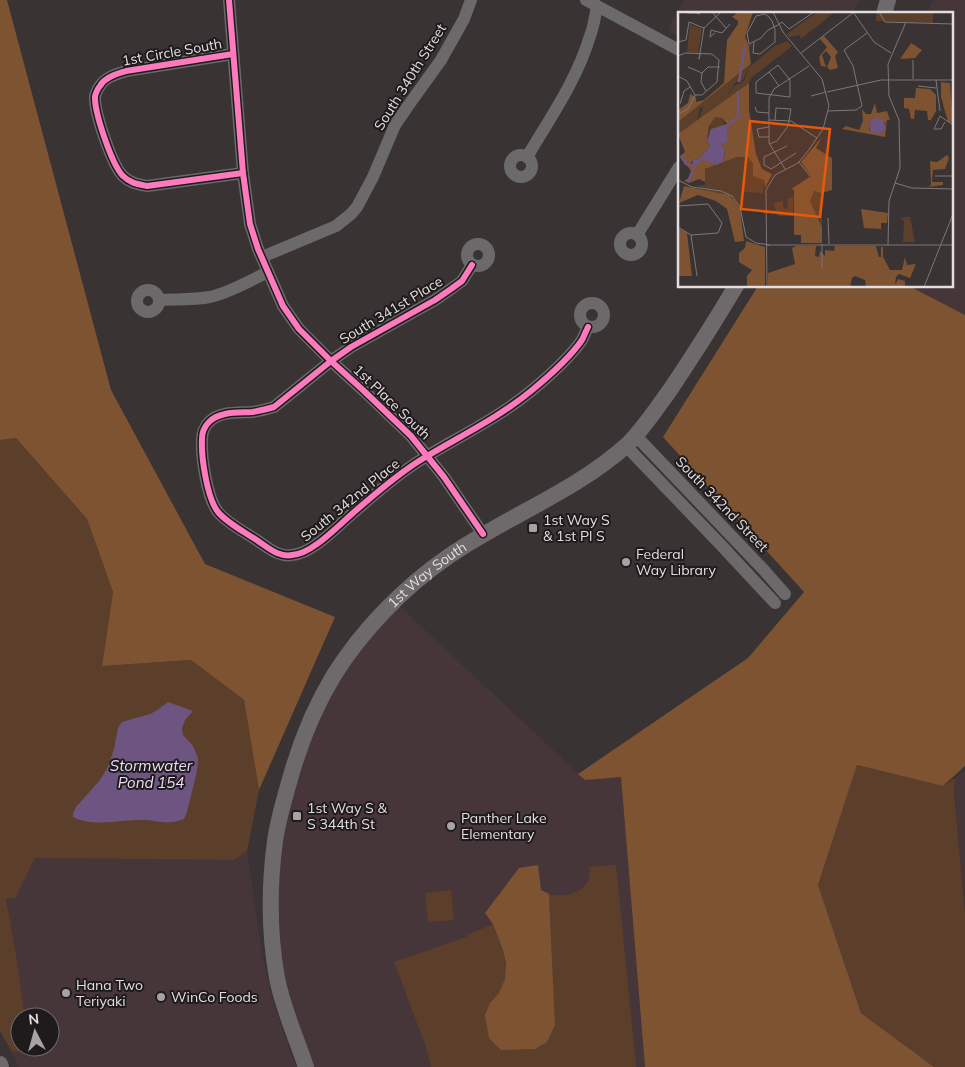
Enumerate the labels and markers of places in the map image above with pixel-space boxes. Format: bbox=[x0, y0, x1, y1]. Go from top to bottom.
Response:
place label: 1st Way S & 1st Pl S bbox=[543, 511, 610, 545]
marker: 1st Way S & 1st Pl S bbox=[527, 522, 539, 534]
place label: Federal Way Library bbox=[636, 545, 716, 579]
marker: Federal Way Library bbox=[620, 556, 632, 568]
place label: 1st Way S & S 344th St bbox=[307, 799, 387, 833]
place label: Panther Lake Elementary bbox=[461, 809, 547, 843]
marker: 1st Way S & S 344th St bbox=[291, 810, 303, 822]
marker: Panther Lake Elementary bbox=[445, 820, 457, 832]
place label: Hana Two Teriyaki bbox=[76, 976, 143, 1010]
marker: Hana Two Teriyaki bbox=[60, 987, 72, 999]
place label: WinCo Foods bbox=[171, 988, 258, 1006]
marker: WinCo Foods bbox=[155, 991, 167, 1003]

